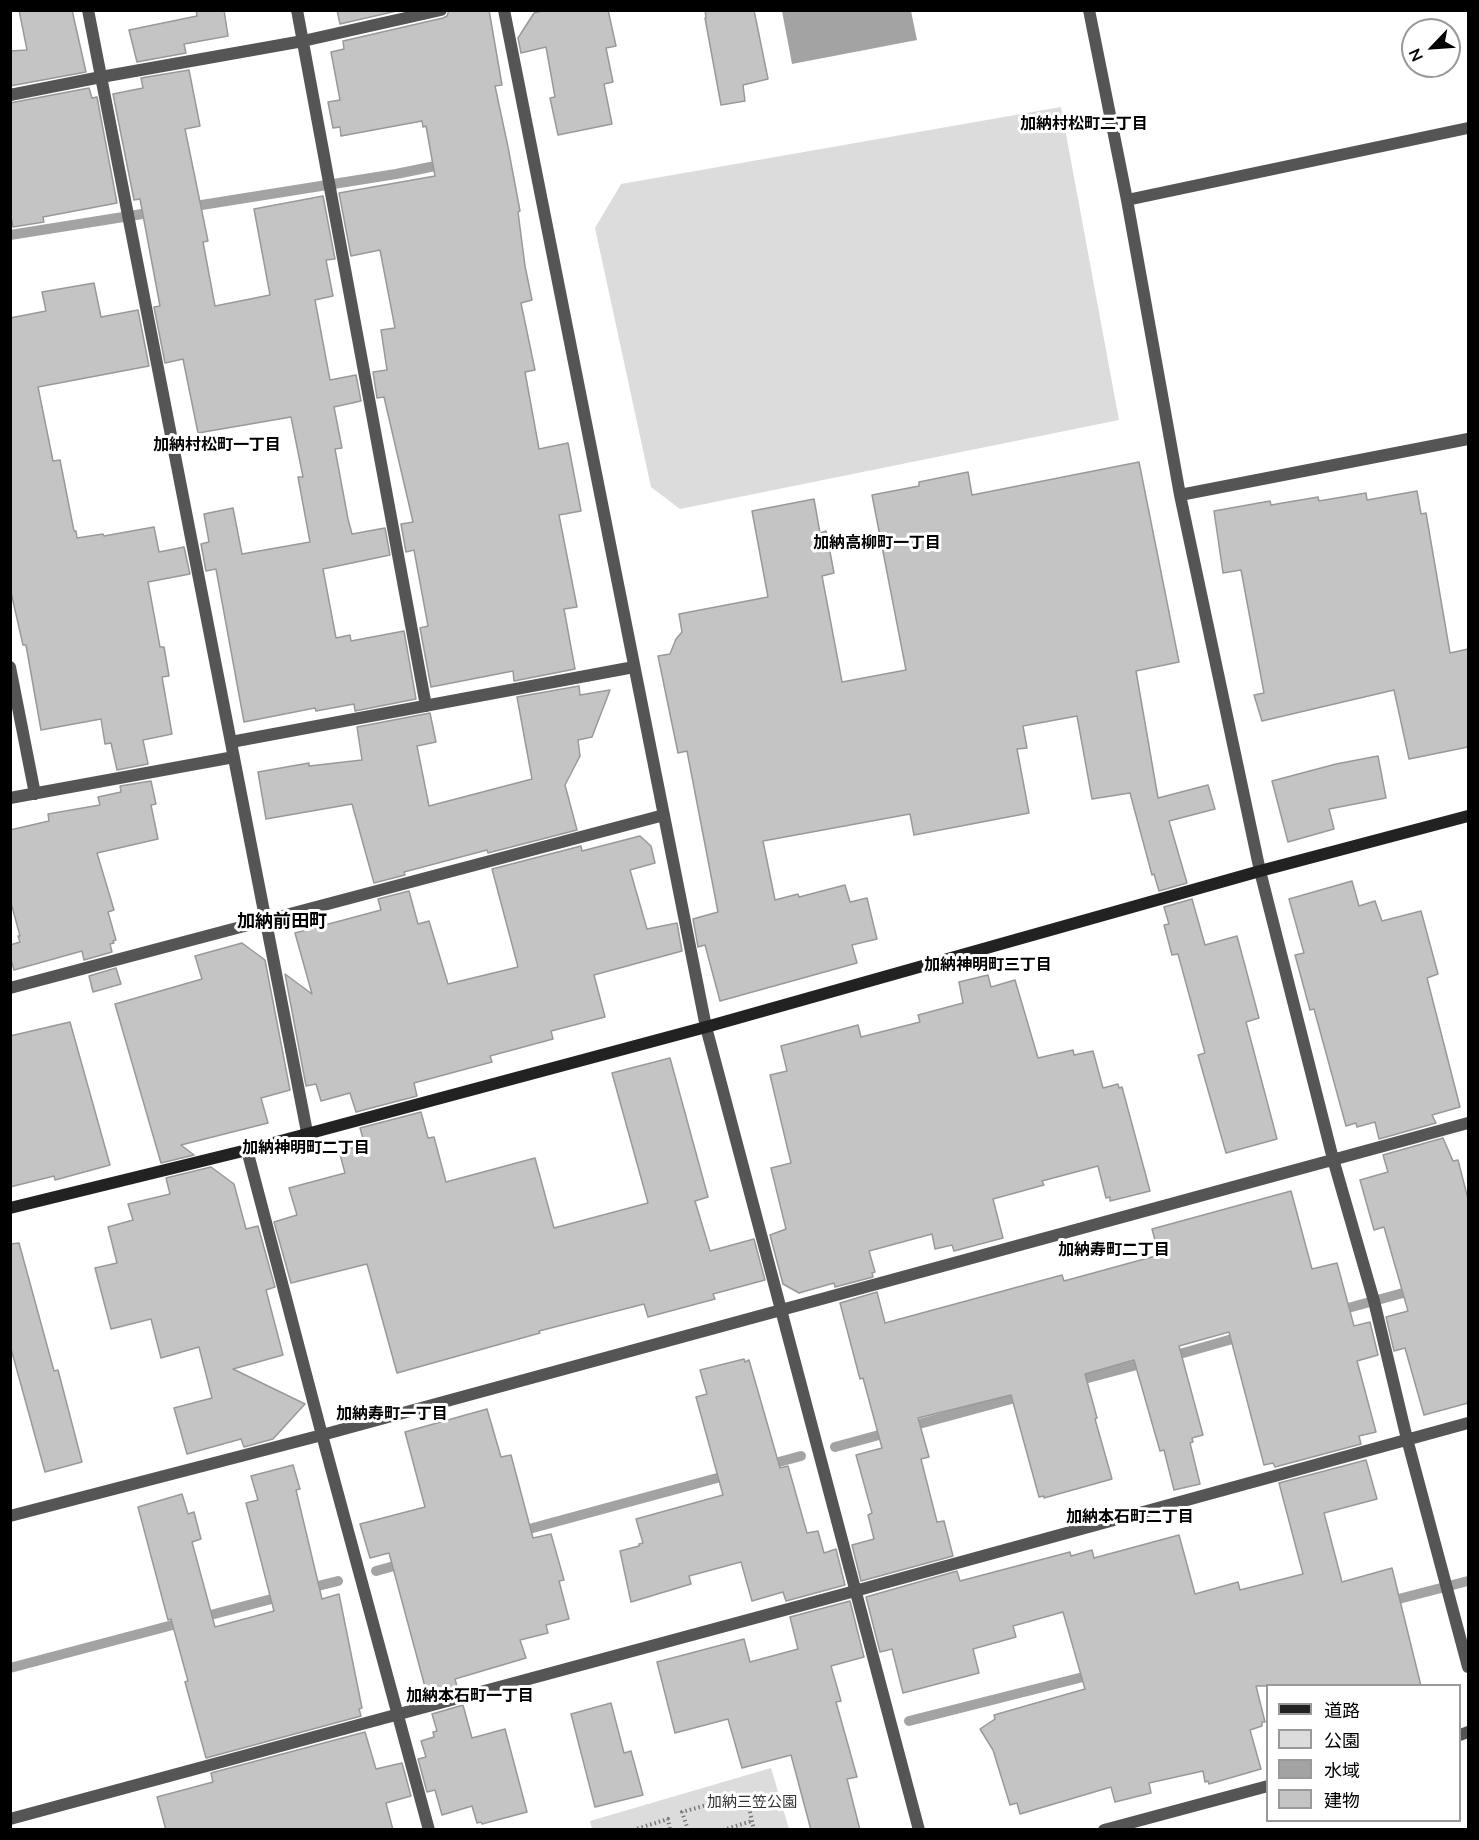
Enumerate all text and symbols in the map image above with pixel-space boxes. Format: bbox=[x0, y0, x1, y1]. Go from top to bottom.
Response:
north arrow bbox=[1401, 18, 1461, 78]
text: N bbox=[1404, 45, 1429, 65]
district label: 加納村松町二丁目 bbox=[1020, 115, 1148, 135]
district label: 加納村松町一丁目 bbox=[153, 436, 281, 456]
district label: 加納高柳町一丁目 bbox=[813, 534, 941, 554]
district label: 加納前田町 bbox=[237, 912, 327, 934]
district label: 加納神明町三丁目 bbox=[924, 956, 1052, 976]
district label: 加納神明町二丁目 bbox=[242, 1139, 370, 1159]
district label: 加納寿町二丁目 bbox=[1058, 1241, 1170, 1261]
district label: 加納寿町一丁目 bbox=[336, 1405, 448, 1425]
district label: 加納本石町二丁目 bbox=[1066, 1508, 1194, 1528]
legend bbox=[1266, 1684, 1461, 1822]
district label: 加納本石町一丁目 bbox=[406, 1687, 534, 1707]
text: 道路 bbox=[1324, 1699, 1360, 1723]
text: 公園 bbox=[1324, 1729, 1360, 1753]
text: 水域 bbox=[1324, 1759, 1360, 1783]
text: 建物 bbox=[1324, 1789, 1360, 1813]
park label: 加納三笠公園 bbox=[707, 1794, 797, 1812]

